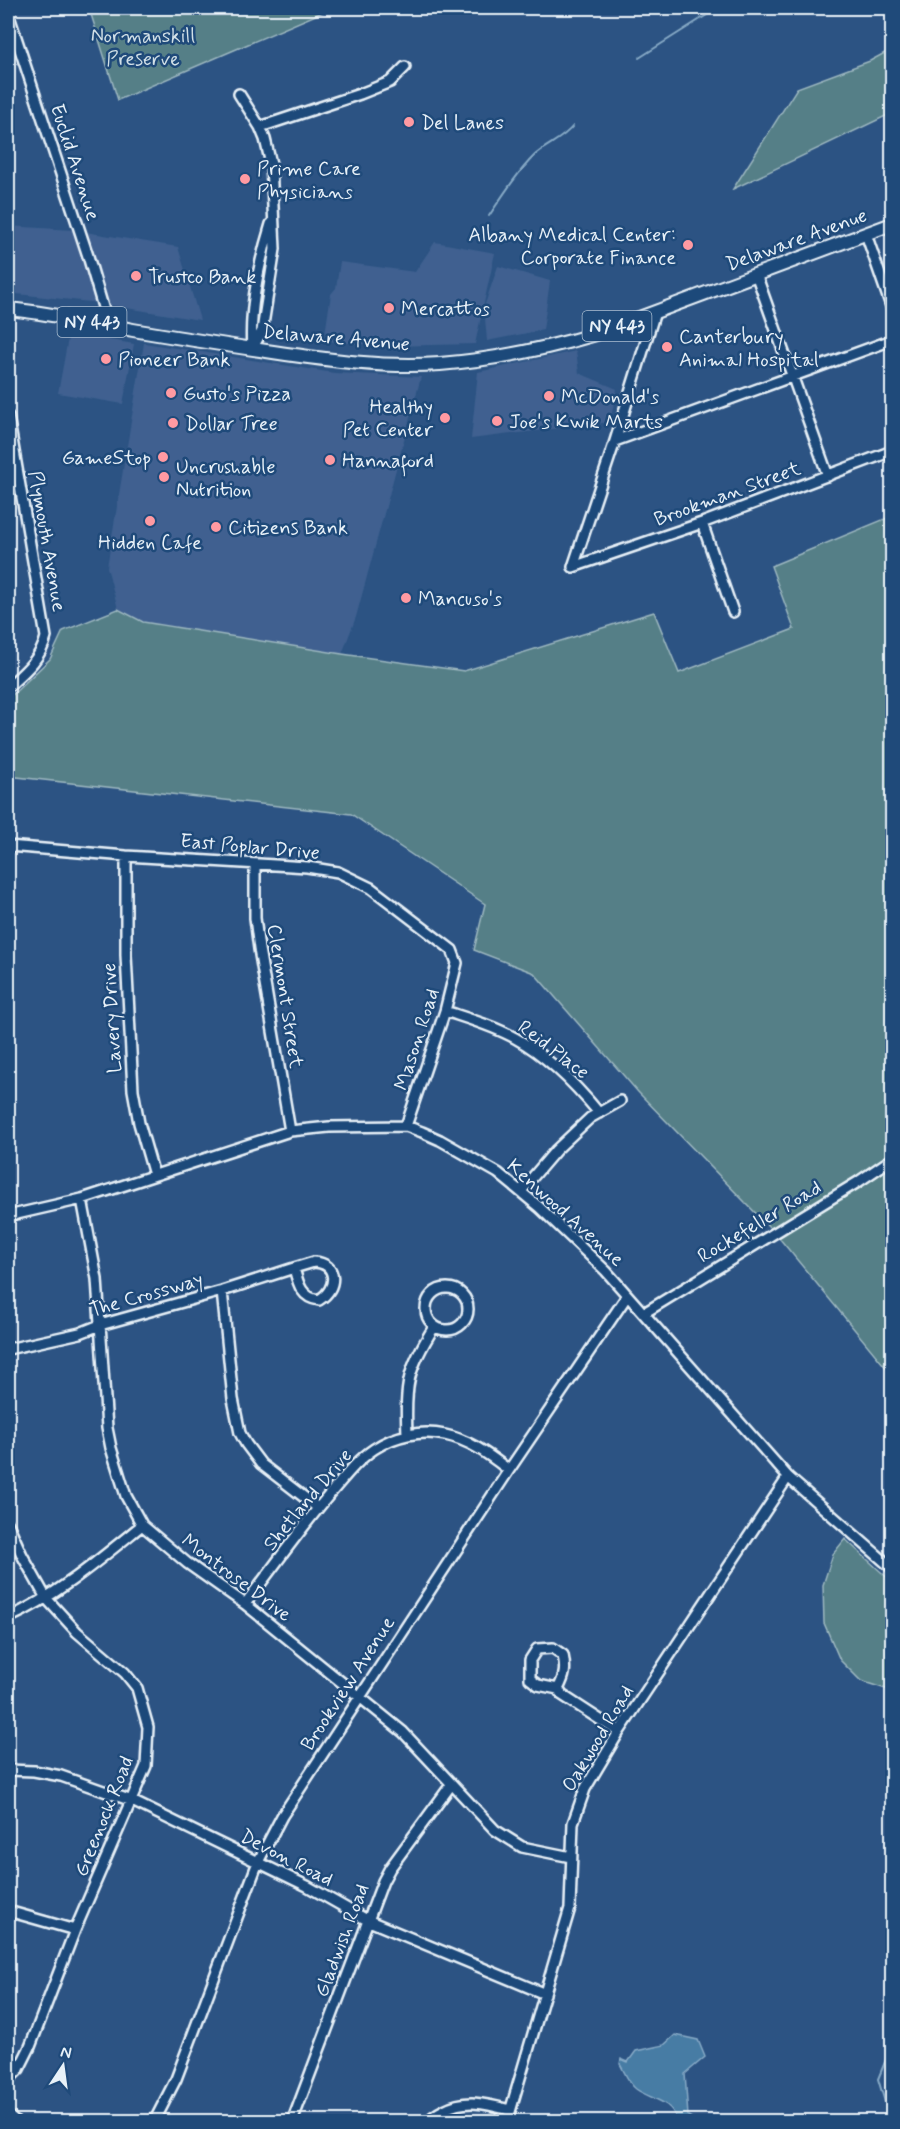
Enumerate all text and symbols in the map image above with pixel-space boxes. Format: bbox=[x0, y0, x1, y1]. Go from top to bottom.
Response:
park label: Normanskill Preserve bbox=[91, 23, 195, 73]
street label: Euclid Avenue bbox=[43, 101, 106, 225]
place label: Del Lanes bbox=[421, 110, 504, 137]
marker: Del Lanes bbox=[402, 115, 416, 129]
place label: Prime Care Physicians bbox=[257, 156, 361, 206]
marker: Prime Care Physicians bbox=[238, 172, 252, 186]
street label: Delaware Avenue bbox=[722, 202, 871, 278]
place label: Albany Medical Center: Corporate Finance bbox=[468, 222, 676, 272]
marker: Albany Medical Center: Corporate Finance bbox=[681, 238, 695, 252]
place label: Trustco Bank bbox=[148, 264, 256, 291]
marker: Trustco Bank bbox=[129, 269, 143, 283]
place label: Mercattos bbox=[401, 296, 490, 323]
marker: Mercattos bbox=[382, 301, 396, 315]
road number: NY 443 bbox=[58, 307, 127, 337]
road number: NY 443 bbox=[582, 311, 652, 341]
street label: Delaware Avenue bbox=[261, 319, 411, 358]
place label: Canterbury Animal Hospital bbox=[679, 324, 819, 374]
marker: Canterbury Animal Hospital bbox=[660, 340, 674, 354]
place label: Pioneer Bank bbox=[118, 347, 231, 374]
marker: Pioneer Bank bbox=[99, 352, 113, 366]
place label: Gusto's Pizza bbox=[183, 381, 291, 408]
place label: McDonald's bbox=[561, 384, 659, 411]
marker: Gusto's Pizza bbox=[164, 386, 178, 400]
marker: McDonald's bbox=[542, 389, 556, 403]
place label: Healthy Pet Center bbox=[343, 394, 434, 444]
place label: Joe's Kwik Marts bbox=[509, 409, 663, 436]
place label: Dollar Tree bbox=[185, 411, 278, 438]
marker: Healthy Pet Center bbox=[438, 411, 452, 425]
marker: Joe's Kwik Marts bbox=[490, 414, 504, 428]
marker: Dollar Tree bbox=[166, 416, 180, 430]
place label: GameStop bbox=[62, 445, 151, 472]
place label: Hannaford bbox=[342, 448, 434, 477]
marker: GameStop bbox=[156, 450, 170, 464]
marker: Hannaford bbox=[323, 453, 337, 467]
place label: Uncrushable Nutrition bbox=[176, 454, 276, 504]
street label: Brookman Street bbox=[650, 455, 805, 533]
street label: Plymouth Avenue bbox=[21, 469, 72, 614]
marker: Uncrushable Nutrition bbox=[157, 470, 171, 484]
marker: Hidden Cafe bbox=[143, 514, 157, 528]
place label: Citizens Bank bbox=[228, 515, 348, 542]
marker: Citizens Bank bbox=[209, 520, 223, 534]
place label: Hidden Cafe bbox=[98, 530, 202, 557]
place label: Mancuso's bbox=[418, 586, 502, 613]
marker: Mancuso's bbox=[399, 591, 413, 605]
street label: East Poplar Drive bbox=[179, 828, 321, 867]
street label: Clermont Street bbox=[260, 922, 309, 1070]
street label: Lavery Drive bbox=[96, 962, 129, 1074]
street label: Mason Road bbox=[388, 985, 447, 1094]
street label: Reid Place bbox=[512, 1014, 595, 1086]
street label: Kenwood Avenue bbox=[501, 1153, 630, 1273]
street label: Rockefeller Road bbox=[693, 1175, 827, 1270]
street label: The Crossway bbox=[86, 1266, 206, 1325]
street label: Shetland Drive bbox=[257, 1443, 359, 1557]
street label: Montrose Drive bbox=[175, 1528, 297, 1629]
street label: Brookview Avenue bbox=[295, 1611, 402, 1756]
street label: Oakwood Road bbox=[556, 1680, 641, 1797]
street label: Greenock Road bbox=[68, 1752, 141, 1881]
street label: Devon Road bbox=[235, 1823, 338, 1893]
street label: Gladwish Road bbox=[308, 1880, 376, 2001]
north arrow bbox=[33, 2036, 93, 2096]
text: N bbox=[58, 2041, 74, 2064]

